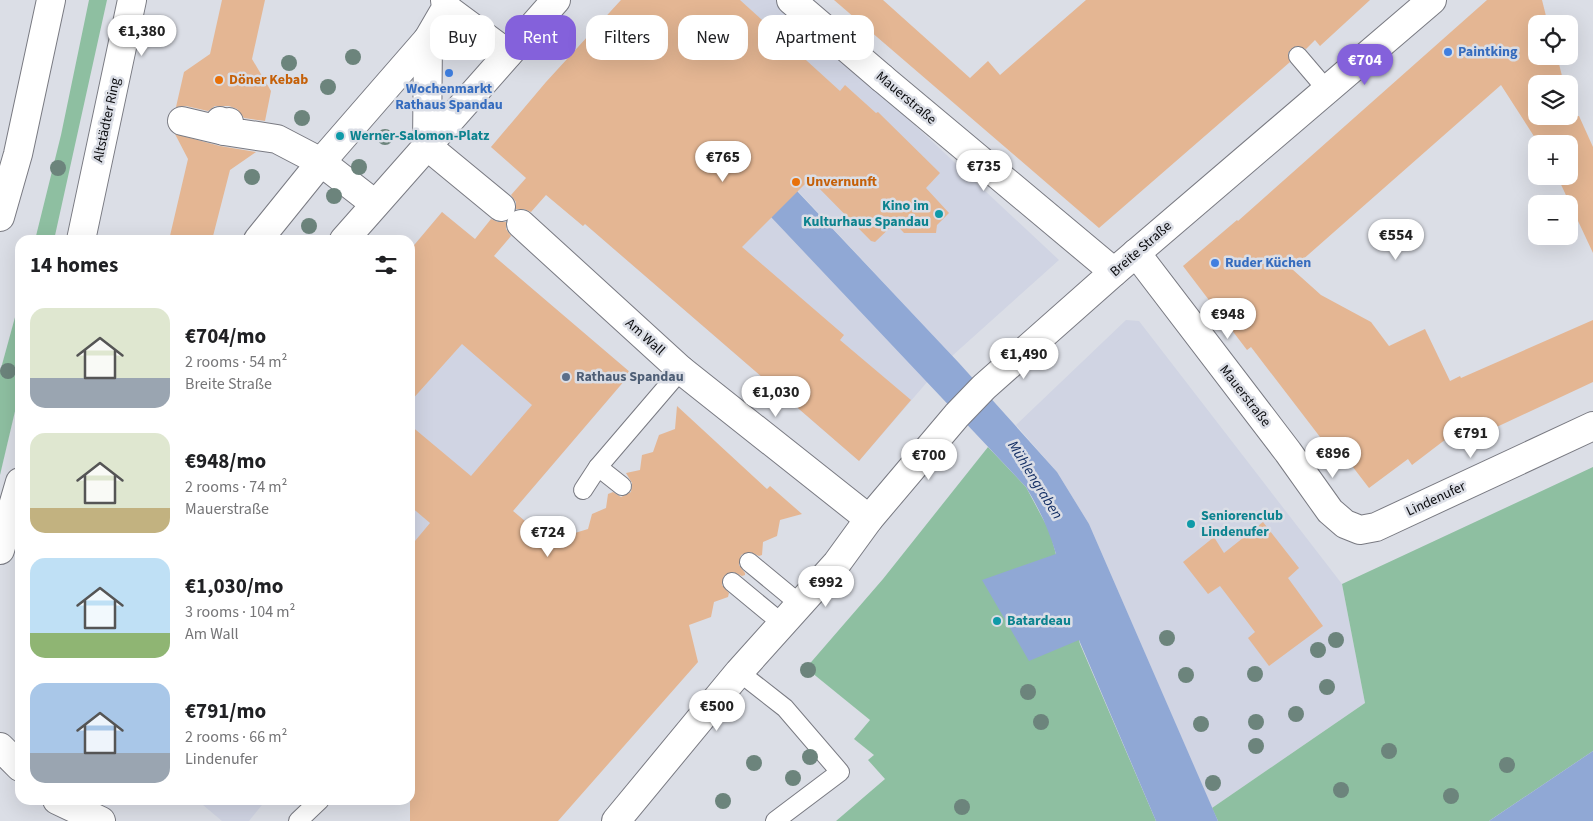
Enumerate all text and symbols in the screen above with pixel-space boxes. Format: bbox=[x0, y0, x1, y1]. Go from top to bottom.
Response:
pin: €1,380 bbox=[101, 15, 183, 57]
chip: Buy bbox=[430, 15, 495, 60]
chip: Rent bbox=[505, 15, 576, 60]
chip: Filters bbox=[586, 15, 668, 60]
chip: New bbox=[678, 15, 748, 60]
chip: Apartment bbox=[758, 15, 874, 60]
map controls bbox=[1528, 15, 1578, 245]
button: locate bbox=[1528, 15, 1578, 65]
text: €1,380 bbox=[118, 20, 166, 42]
place label: Paintking bbox=[1458, 42, 1518, 62]
pin: €704 bbox=[1335, 44, 1395, 86]
marker: Paintking bbox=[1442, 46, 1454, 58]
text: €704 bbox=[1348, 49, 1382, 71]
marker: Wochenmarkt Rathaus Spandau bbox=[443, 67, 455, 79]
street label: Mauerstraße bbox=[871, 67, 941, 129]
place label: Döner Kebab bbox=[229, 70, 308, 90]
marker: Döner Kebab bbox=[213, 74, 225, 86]
button: layers bbox=[1528, 75, 1578, 125]
street label: Altstädter Ring bbox=[88, 76, 126, 164]
place label: Wochenmarkt Rathaus Spandau bbox=[395, 79, 503, 115]
place label: Werner-Salomon-Platz bbox=[350, 126, 490, 146]
marker: Werner-Salomon-Platz bbox=[334, 130, 346, 142]
button: + bbox=[1528, 135, 1578, 185]
pin: €765 bbox=[693, 140, 753, 183]
text: €765 bbox=[706, 146, 740, 168]
pin: €735 bbox=[954, 150, 1014, 192]
text: €735 bbox=[967, 155, 1001, 177]
place label: Unvernunft bbox=[806, 172, 877, 192]
marker: Unvernunft bbox=[790, 176, 802, 188]
button: − bbox=[1528, 195, 1578, 245]
place label: Kino im Kulturhaus Spandau bbox=[803, 196, 929, 232]
marker: Kino im Kulturhaus Spandau bbox=[933, 208, 945, 220]
street label: Breite Straße bbox=[1106, 216, 1176, 282]
pin: €554 bbox=[1366, 218, 1426, 261]
text: €554 bbox=[1379, 224, 1413, 246]
text: 14 homes bbox=[30, 250, 118, 280]
icon: filters bbox=[372, 251, 400, 279]
place label: Ruder Küchen bbox=[1225, 253, 1311, 273]
marker: Ruder Küchen bbox=[1209, 257, 1221, 269]
pin: €948 bbox=[1198, 298, 1258, 340]
text: €948 bbox=[1211, 303, 1245, 325]
street label: Am Wall bbox=[621, 314, 669, 360]
text: €704/mo bbox=[185, 321, 266, 351]
icon: home bbox=[70, 328, 130, 388]
pin: €1,490 bbox=[983, 338, 1065, 380]
text: €1,490 bbox=[1000, 343, 1048, 365]
text: 2 rooms · 54 m² bbox=[185, 351, 287, 373]
street label: Mauerstraße bbox=[1214, 361, 1276, 431]
place label: Rathaus Spandau bbox=[576, 367, 684, 387]
marker: Rathaus Spandau bbox=[560, 371, 572, 383]
text: Breite Straße bbox=[185, 373, 272, 395]
pin: €1,030 bbox=[735, 376, 817, 418]
text: €1,030 bbox=[752, 381, 800, 403]
pin: €791 bbox=[1441, 416, 1501, 459]
text: €791 bbox=[1454, 422, 1488, 444]
pin: €896 bbox=[1303, 436, 1363, 479]
water label: Mühlengraben bbox=[1002, 437, 1068, 523]
pin: €700 bbox=[899, 438, 959, 481]
text: €896 bbox=[1316, 442, 1350, 464]
text: €700 bbox=[912, 444, 946, 466]
text: €948/mo bbox=[185, 446, 266, 476]
icon: home bbox=[70, 453, 130, 513]
text: 2 rooms · 74 m² bbox=[185, 476, 287, 498]
street label: Lindenufer bbox=[1403, 476, 1469, 522]
text: Mauerstraße bbox=[185, 498, 269, 520]
place label: Seniorenclub Lindenufer bbox=[1201, 506, 1283, 542]
pin: €724 bbox=[518, 516, 578, 558]
marker: Seniorenclub Lindenufer bbox=[1185, 518, 1197, 530]
text: €724 bbox=[531, 521, 565, 543]
pin: €992 bbox=[796, 566, 856, 608]
text: €1,030/mo bbox=[185, 571, 284, 601]
text: €992 bbox=[809, 571, 843, 593]
icon: home bbox=[70, 578, 130, 638]
text: 3 rooms · 104 m² bbox=[185, 601, 295, 623]
place label: Batardeau bbox=[1007, 611, 1071, 631]
marker: Batardeau bbox=[991, 615, 1003, 627]
text: Am Wall bbox=[185, 623, 239, 645]
pin: €500 bbox=[687, 690, 747, 732]
text: €500 bbox=[700, 695, 734, 717]
text: €791/mo bbox=[185, 696, 266, 726]
icon: home bbox=[70, 703, 130, 763]
text: 2 rooms · 66 m² bbox=[185, 726, 287, 748]
text: Lindenufer bbox=[185, 748, 258, 770]

